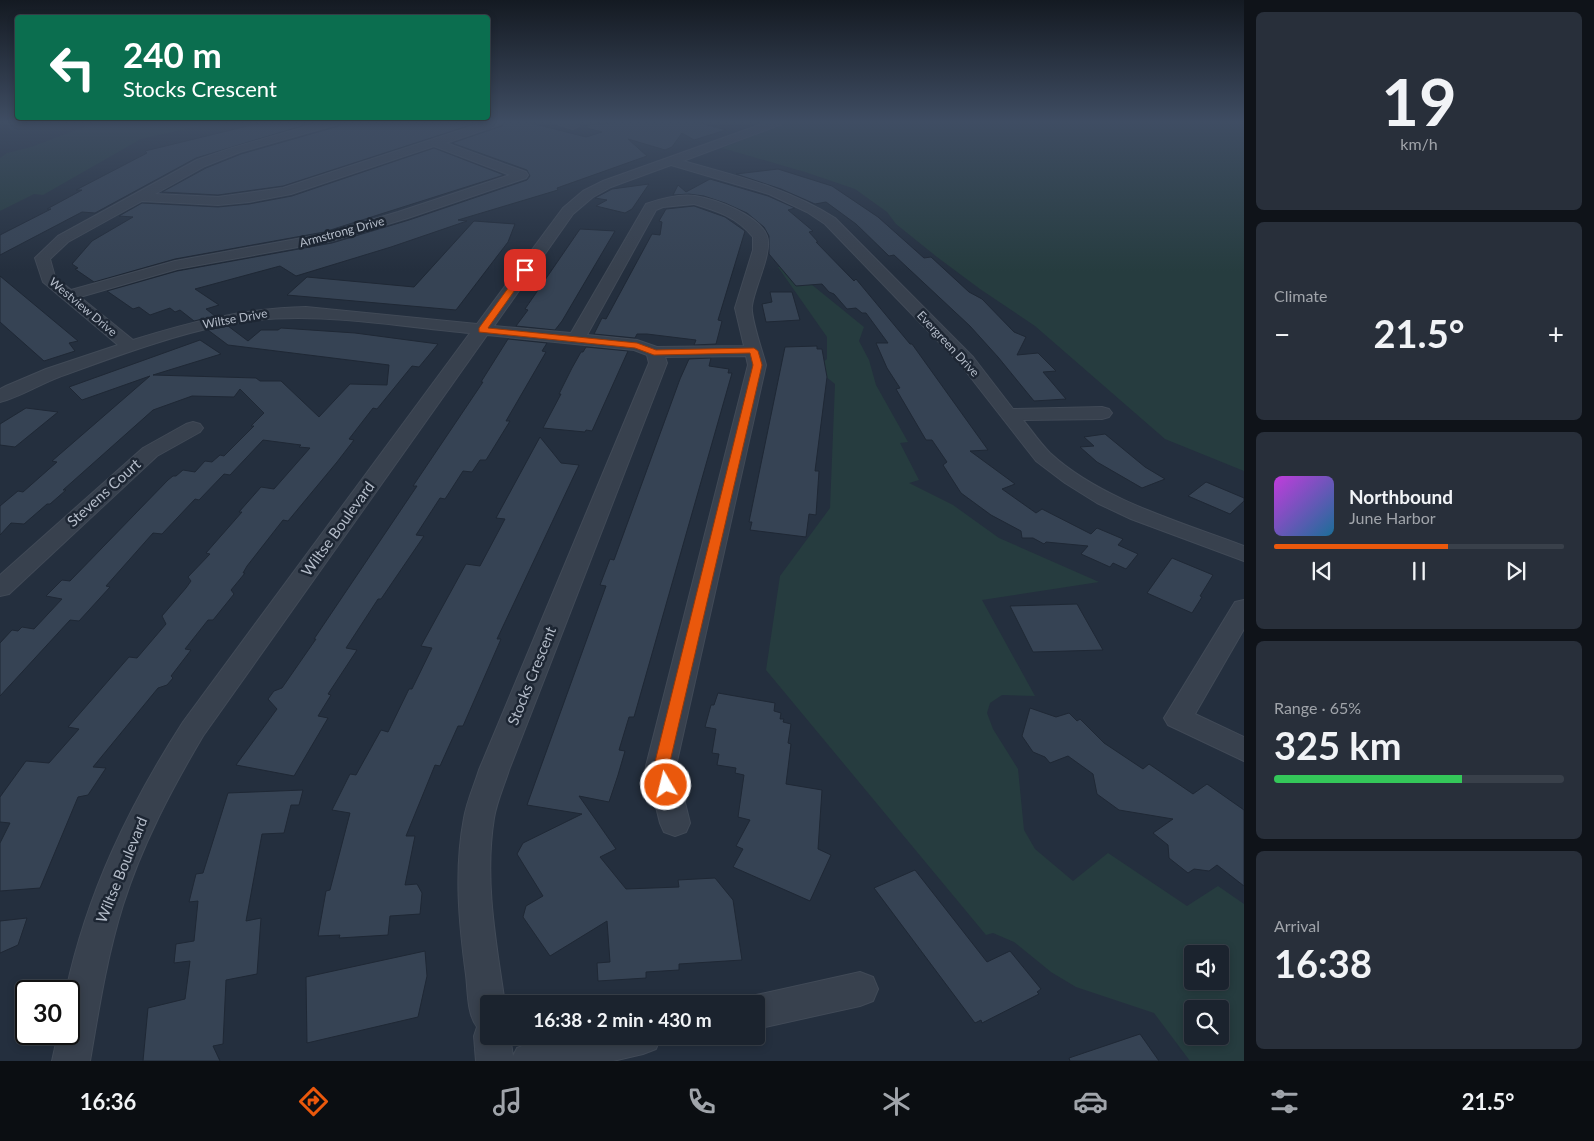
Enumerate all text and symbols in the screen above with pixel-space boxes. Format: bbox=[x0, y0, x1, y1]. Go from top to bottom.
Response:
text: 240 m bbox=[123, 33, 222, 75]
icon: left bbox=[40, 35, 105, 100]
text: 19 bbox=[1381, 62, 1457, 140]
text: Stocks Crescent bbox=[123, 75, 277, 102]
text: km/h bbox=[1400, 134, 1438, 153]
street label: Armstrong Drive bbox=[298, 213, 386, 250]
pin bbox=[504, 249, 546, 291]
icon: arrive bbox=[511, 256, 539, 284]
street label: Westview Drive bbox=[46, 274, 120, 339]
text: Climate bbox=[1274, 286, 1327, 305]
street label: Wiltse Drive bbox=[201, 305, 269, 332]
street label: Evergreen Drive bbox=[914, 308, 983, 380]
text: 21.5° bbox=[1374, 310, 1464, 356]
text: − bbox=[1274, 317, 1290, 351]
text: + bbox=[1548, 317, 1564, 351]
street label: Stevens Court bbox=[63, 454, 144, 530]
street label: Wiltse Boulevard bbox=[297, 478, 378, 579]
text: Northbound bbox=[1349, 485, 1453, 508]
text: June Harbor bbox=[1349, 508, 1436, 527]
icon: previous bbox=[1308, 557, 1336, 585]
icon: pause bbox=[1405, 557, 1433, 585]
icon: next bbox=[1502, 557, 1530, 585]
street label: Stocks Crescent bbox=[503, 623, 559, 728]
text: Range · 65% bbox=[1274, 698, 1361, 717]
text: 325 km bbox=[1274, 722, 1402, 768]
position arrow bbox=[639, 758, 691, 810]
street label: Wiltse Boulevard bbox=[92, 814, 151, 925]
text: Arrival bbox=[1274, 916, 1320, 935]
text: 16:38 bbox=[1274, 940, 1372, 986]
map controls bbox=[1184, 945, 1229, 1045]
button: sound bbox=[1184, 945, 1229, 990]
speed limit sign: 30 bbox=[15, 980, 80, 1045]
button: search bbox=[1184, 1000, 1229, 1045]
text: 16:38 · 2 min · 430 m bbox=[533, 1008, 712, 1031]
icon: directions bbox=[296, 1084, 331, 1119]
icon: music bbox=[490, 1084, 525, 1119]
icon: phone bbox=[684, 1084, 719, 1119]
icon: climate bbox=[879, 1084, 914, 1119]
icon: car bbox=[1073, 1084, 1108, 1119]
icon: filters bbox=[1267, 1084, 1302, 1119]
text: 16:36 bbox=[80, 1088, 136, 1115]
text: 21.5° bbox=[1462, 1088, 1514, 1115]

